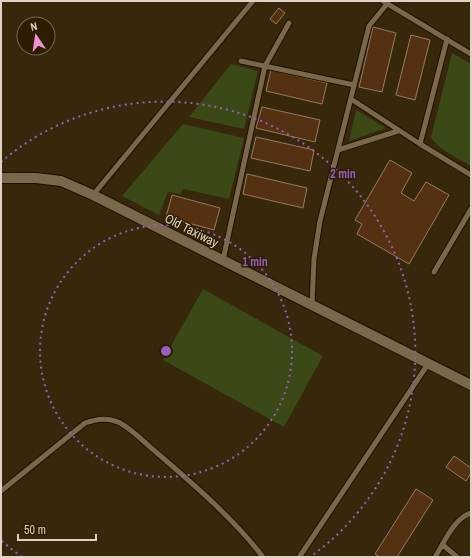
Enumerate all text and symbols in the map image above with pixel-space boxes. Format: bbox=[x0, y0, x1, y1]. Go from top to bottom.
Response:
north arrow bbox=[16, 16, 56, 56]
text: N bbox=[29, 19, 38, 34]
text: 2 min bbox=[330, 166, 356, 182]
street label: Old Taxiway bbox=[162, 210, 222, 252]
text: 1 min bbox=[242, 254, 268, 270]
centre of rings bbox=[159, 344, 173, 358]
scale bar bbox=[18, 516, 96, 542]
text: 50 m bbox=[24, 522, 46, 538]

